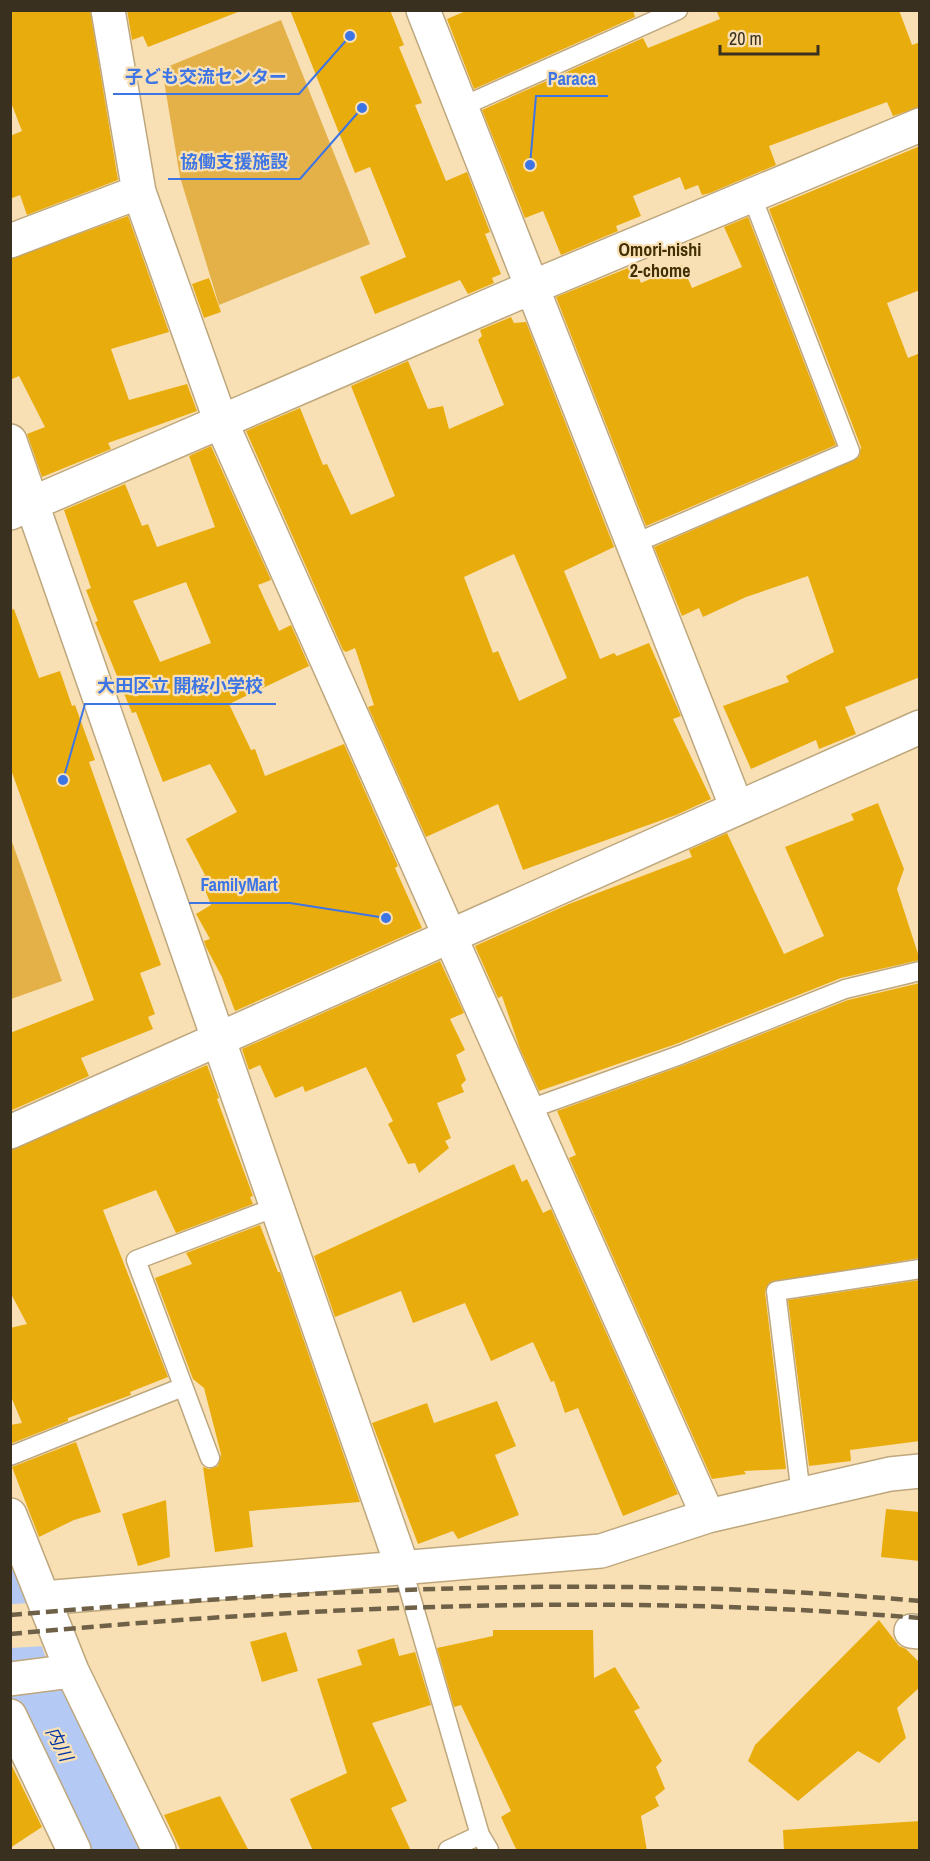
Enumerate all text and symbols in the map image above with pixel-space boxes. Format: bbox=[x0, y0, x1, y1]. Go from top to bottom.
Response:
scale bar bbox=[720, 18, 818, 56]
text: 20 m bbox=[729, 26, 762, 51]
callout: 子ども交流センター bbox=[113, 58, 299, 94]
callout: Paraca bbox=[536, 60, 608, 96]
text: 子ども交流センター bbox=[125, 64, 287, 89]
text: Paraca bbox=[548, 66, 597, 91]
callout: 協働支援施設 bbox=[168, 143, 300, 179]
text: 協働支援施設 bbox=[180, 149, 288, 174]
district label: Omori-nishi 2-chome bbox=[619, 237, 701, 283]
callout: 大田区立 開桜小学校 bbox=[85, 668, 276, 704]
text: 大田区立 開桜小学校 bbox=[97, 673, 263, 698]
callout: FamilyMart bbox=[189, 867, 290, 903]
text: FamilyMart bbox=[200, 872, 278, 897]
water label: 内川 bbox=[40, 1722, 80, 1767]

